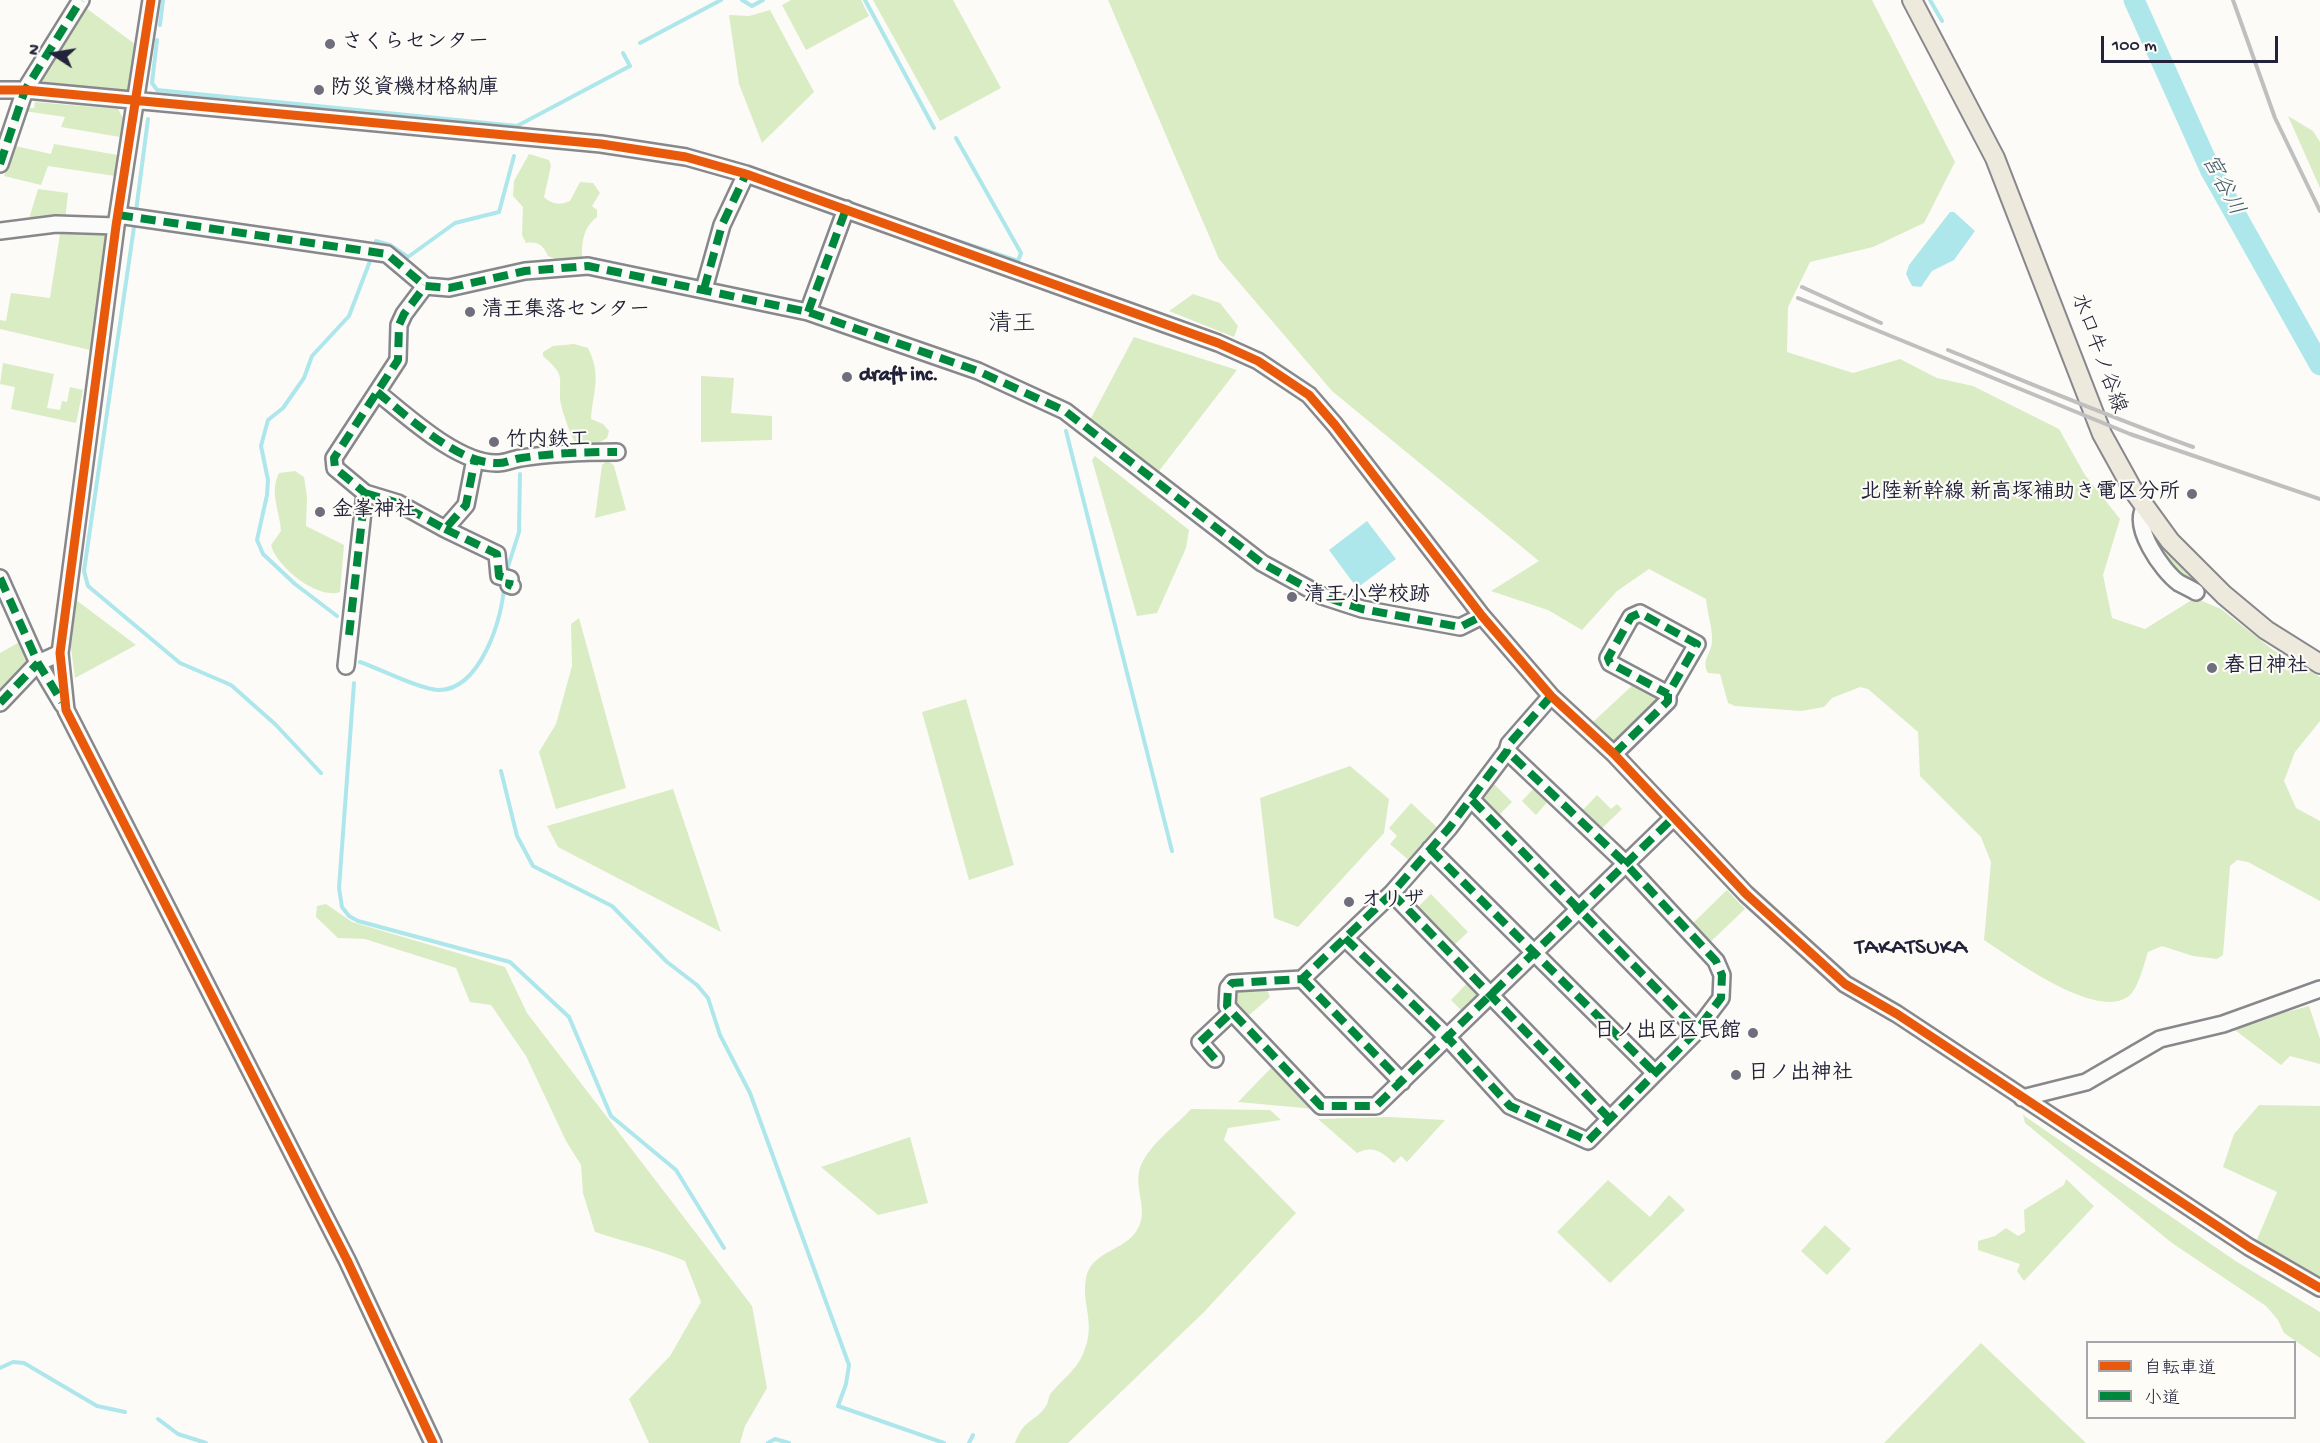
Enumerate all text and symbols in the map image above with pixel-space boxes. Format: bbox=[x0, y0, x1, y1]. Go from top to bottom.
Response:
north arrow bbox=[24, 24, 84, 84]
scale bar bbox=[2104, 24, 2281, 62]
place label: さくらセンター bbox=[342, 31, 489, 57]
text: 100 m bbox=[2112, 36, 2157, 57]
marker: さくらセンター bbox=[323, 37, 337, 51]
text: N bbox=[26, 43, 46, 57]
place label: 防災資機材格納庫 bbox=[331, 77, 499, 103]
marker: 防災資機材格納庫 bbox=[312, 83, 326, 97]
water label: 宮谷川 bbox=[2194, 151, 2248, 221]
street label: 水口牛ノ谷線 bbox=[2064, 290, 2130, 418]
place label: 清王集落センター bbox=[482, 299, 650, 325]
marker: 清王集落センター bbox=[463, 305, 477, 319]
district label: 清王 bbox=[988, 312, 1036, 340]
place label: draft inc. bbox=[859, 364, 939, 390]
marker: draft inc. bbox=[840, 370, 854, 384]
place label: 竹内鉄工 bbox=[506, 429, 590, 455]
marker: 竹内鉄工 bbox=[487, 435, 501, 449]
place label: 北陸新幹線 新高塚補助き電区分所 bbox=[1860, 481, 2180, 507]
marker: 北陸新幹線 新高塚補助き電区分所 bbox=[2185, 487, 2199, 501]
place label: 金峯神社 bbox=[332, 499, 416, 525]
marker: 金峯神社 bbox=[313, 505, 327, 519]
place label: 清王小学校跡 bbox=[1304, 584, 1430, 610]
marker: 清王小学校跡 bbox=[1285, 590, 1299, 604]
place label: 春日神社 bbox=[2224, 655, 2308, 681]
marker: 春日神社 bbox=[2205, 661, 2219, 675]
place label: オリザ bbox=[1361, 889, 1424, 915]
marker: オリザ bbox=[1342, 895, 1356, 909]
district label: TAKATSUKA bbox=[1848, 935, 1974, 963]
place label: 日ノ出区区民館 bbox=[1594, 1020, 1741, 1046]
marker: 日ノ出区区民館 bbox=[1746, 1026, 1760, 1040]
place label: 日ノ出神社 bbox=[1748, 1062, 1853, 1088]
marker: 日ノ出神社 bbox=[1729, 1068, 1743, 1082]
legend bbox=[2086, 1341, 2296, 1419]
text: 自転車道 bbox=[2144, 1359, 2216, 1380]
text: 小道 bbox=[2144, 1389, 2180, 1410]

